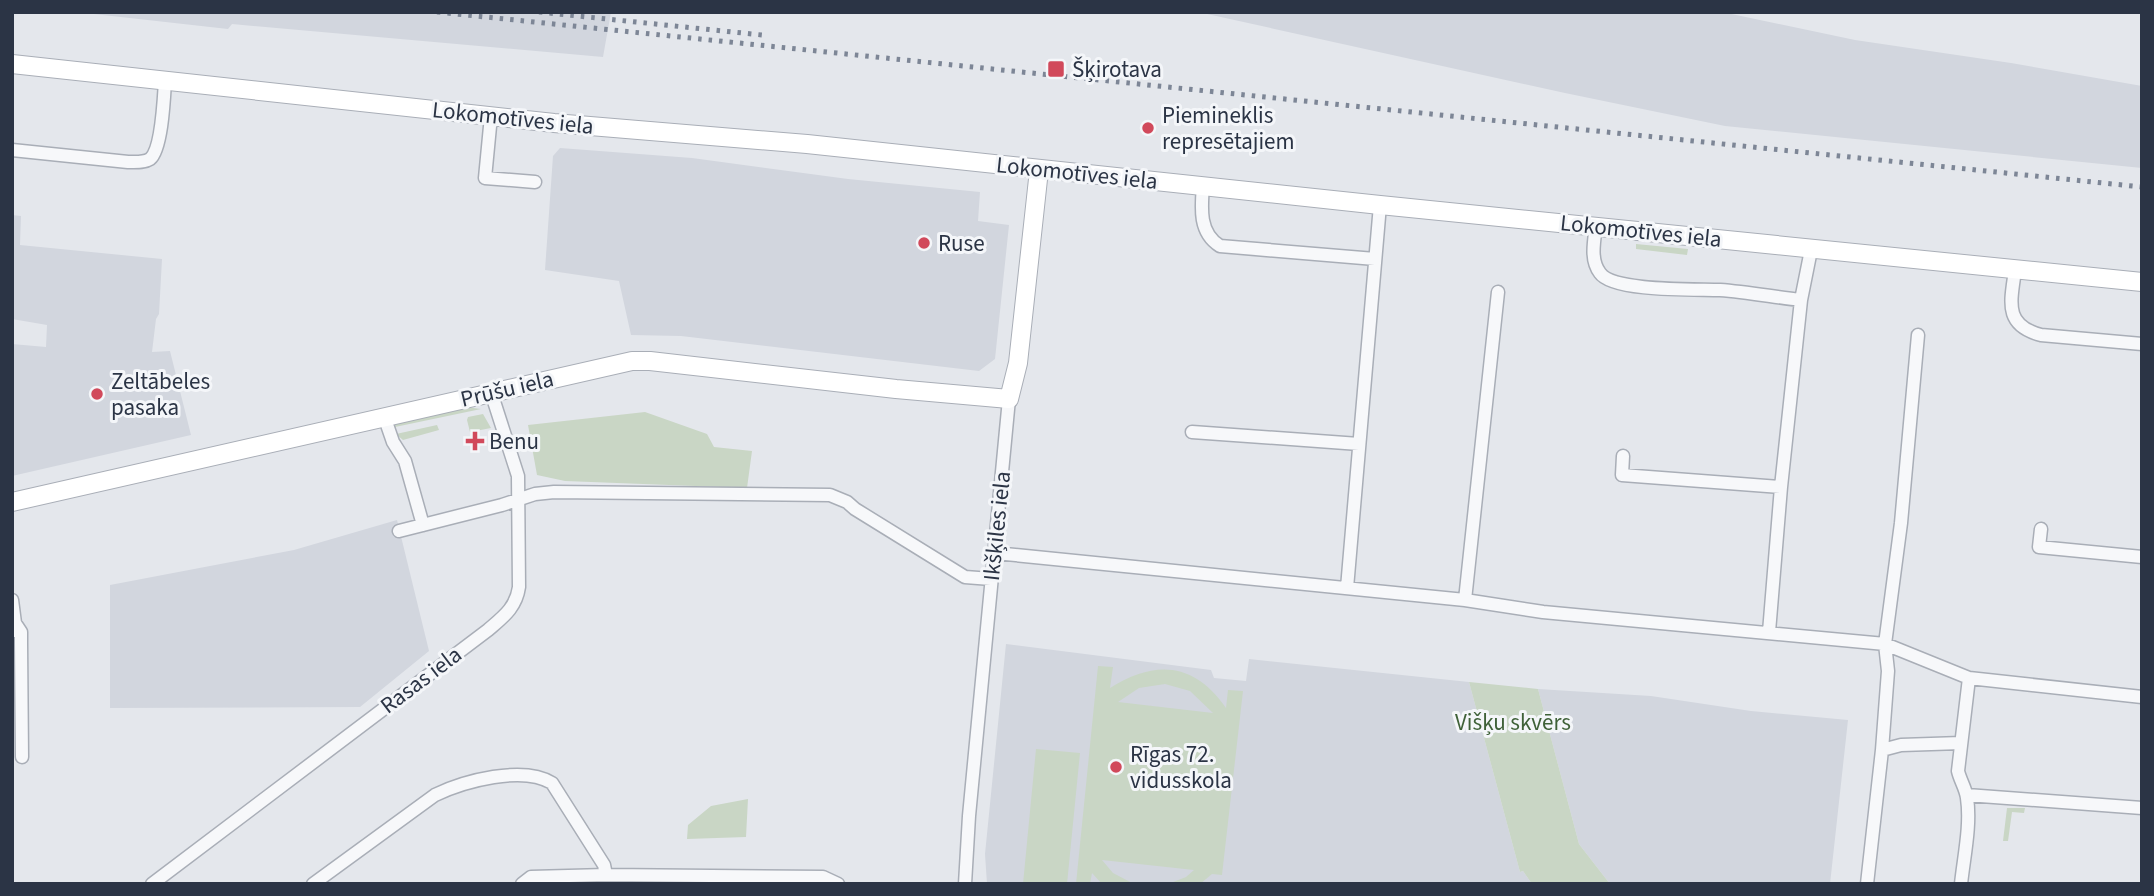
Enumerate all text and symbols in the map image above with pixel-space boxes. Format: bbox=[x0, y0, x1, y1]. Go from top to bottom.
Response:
place label: Šķirotava bbox=[1072, 53, 1162, 86]
marker: Šķirotava bbox=[1046, 59, 1066, 79]
street label: Lokomotīves iela bbox=[431, 93, 595, 143]
place label: Piemineklis represētajiem bbox=[1162, 99, 1295, 158]
marker: Piemineklis represētajiem bbox=[1140, 120, 1156, 136]
street label: Lokomotīves iela bbox=[995, 148, 1159, 198]
street label: Lokomotīves iela bbox=[1559, 206, 1723, 256]
place label: Ruse bbox=[938, 227, 985, 260]
marker: Ruse bbox=[916, 235, 932, 251]
street label: Prūšu iela bbox=[457, 362, 557, 416]
place label: Zeltābeles pasaka bbox=[111, 365, 210, 424]
marker: Zeltābeles pasaka bbox=[89, 386, 105, 402]
place label: Benu bbox=[489, 425, 539, 458]
marker: Benu bbox=[467, 433, 483, 449]
street label: Ikšķiles iela bbox=[975, 469, 1019, 583]
street label: Rasas iela bbox=[373, 638, 469, 722]
park label: Višķu skvērs bbox=[1455, 706, 1571, 739]
place label: Rīgas 72. vidusskola bbox=[1130, 738, 1232, 797]
marker: Rīgas 72. vidusskola bbox=[1108, 759, 1124, 775]

